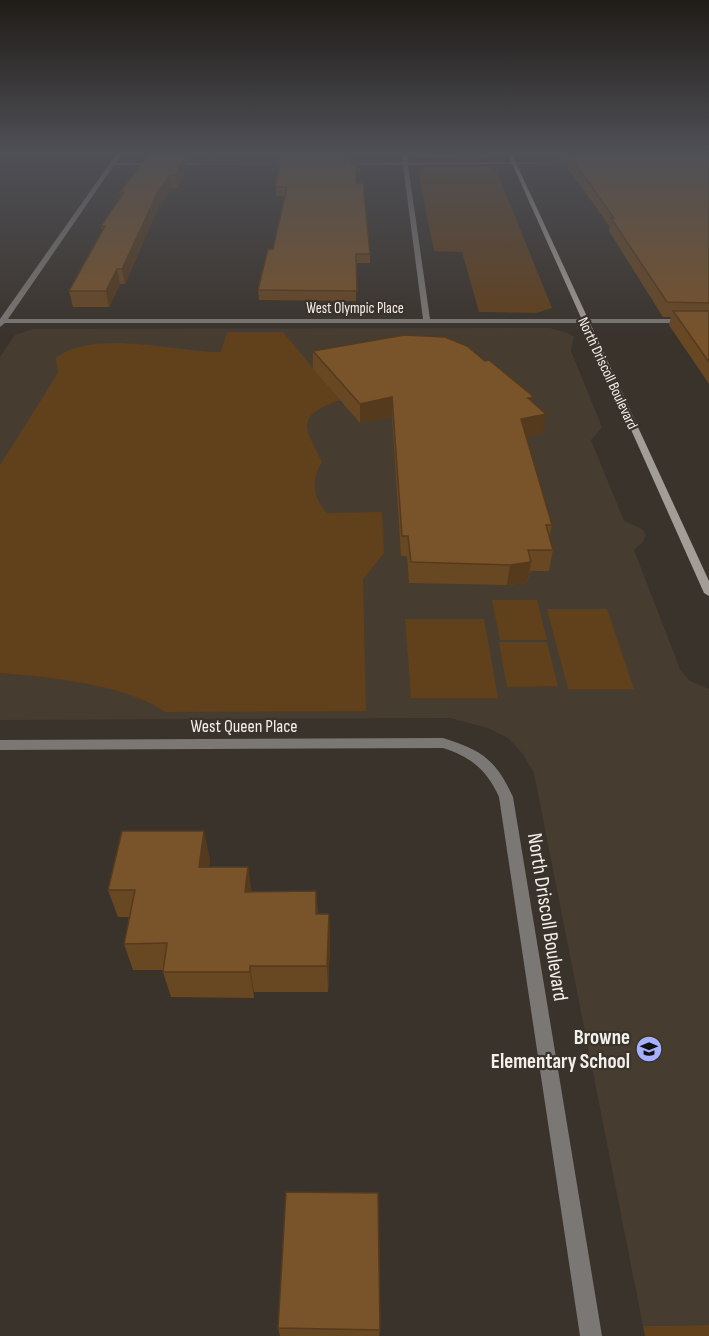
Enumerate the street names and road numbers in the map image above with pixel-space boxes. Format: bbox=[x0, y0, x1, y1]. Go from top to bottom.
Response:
street label: West Olympic Place bbox=[306, 299, 404, 318]
street label: North Driscoll Boulevard bbox=[573, 314, 642, 432]
street label: West Queen Place bbox=[190, 716, 298, 737]
street label: North Driscoll Boulevard bbox=[522, 831, 573, 1003]

